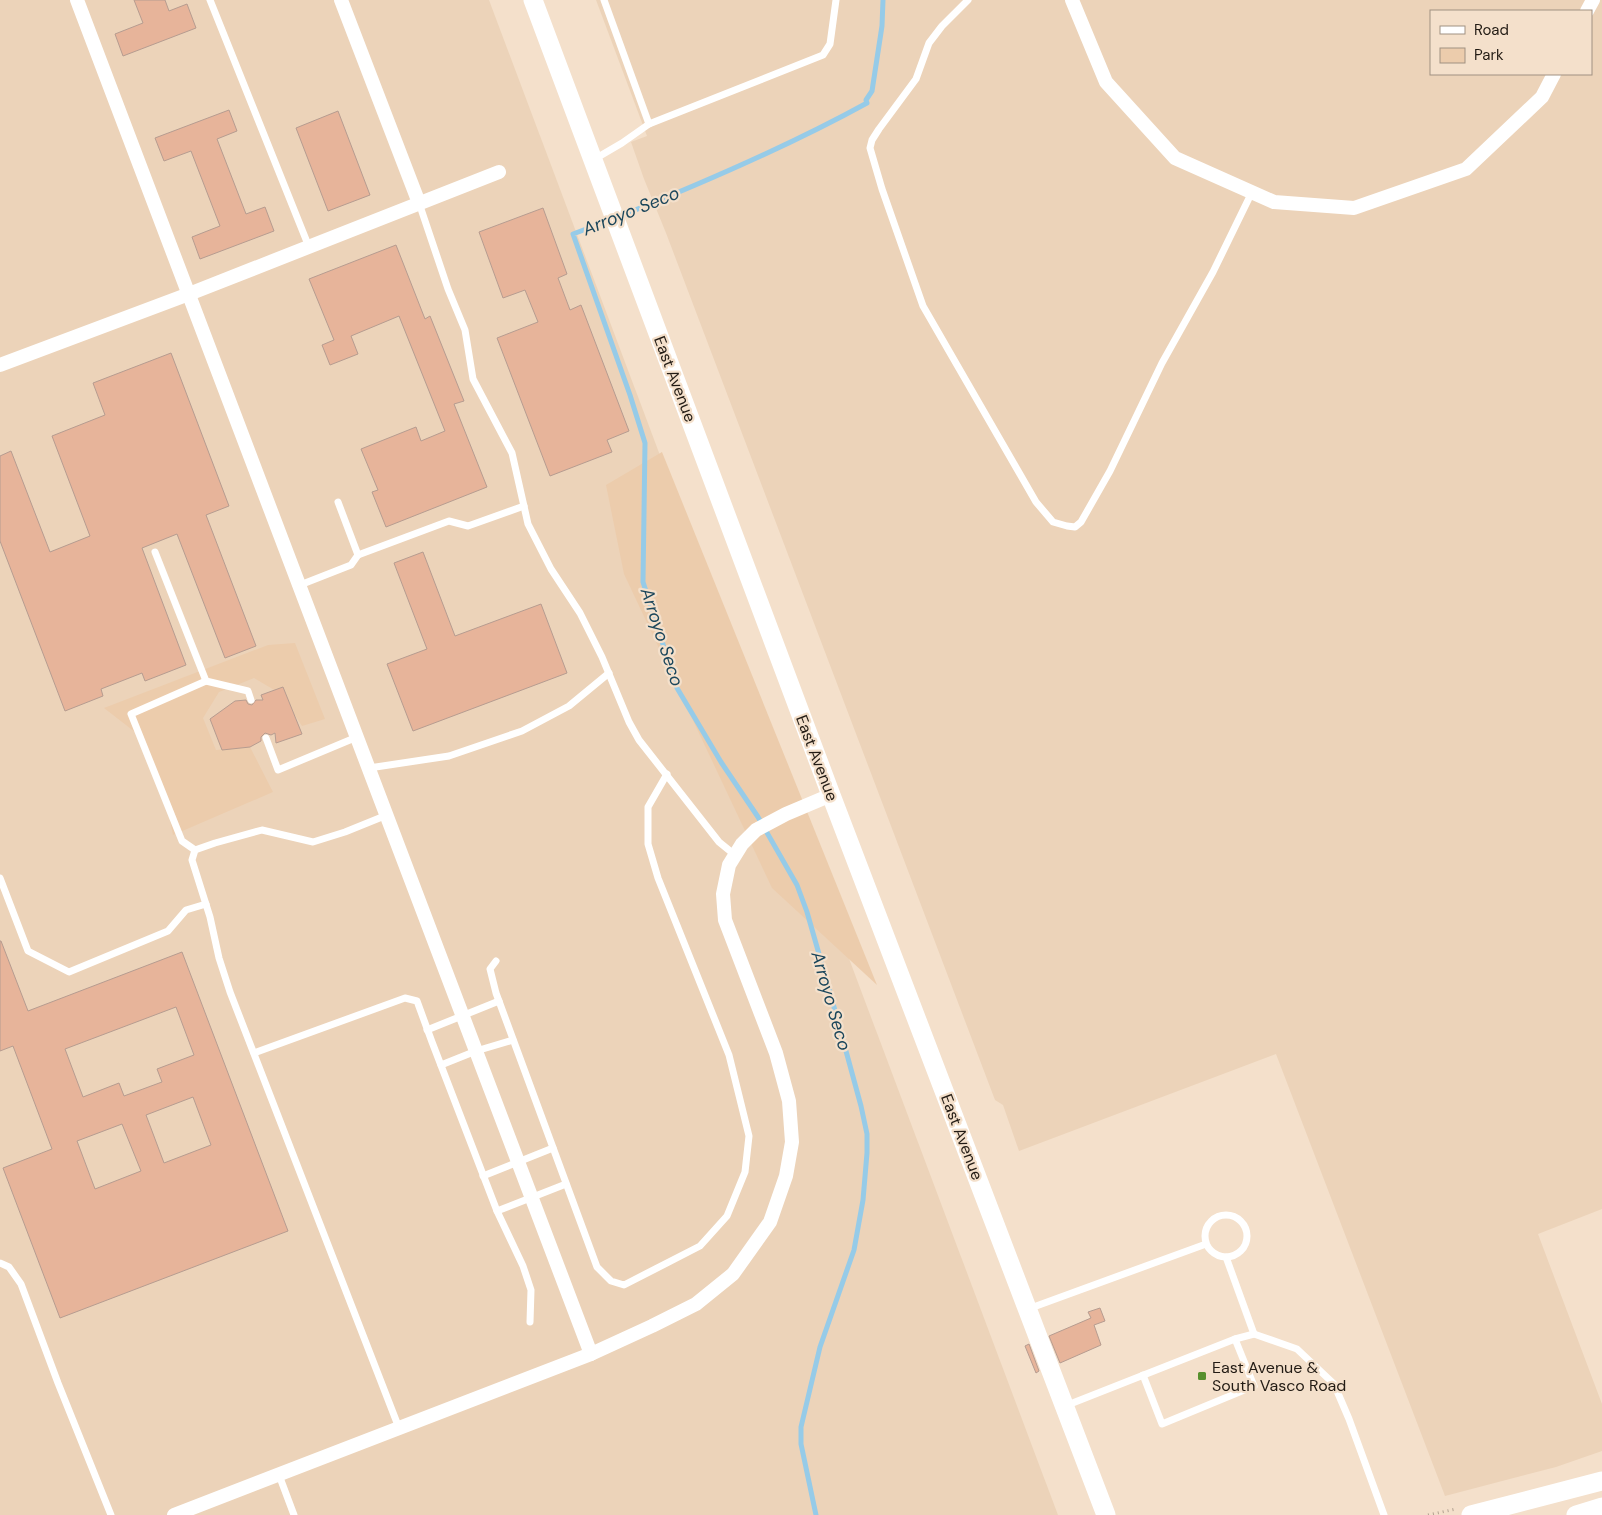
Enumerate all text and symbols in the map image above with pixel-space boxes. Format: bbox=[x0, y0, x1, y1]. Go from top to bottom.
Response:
legend bbox=[1430, 10, 1592, 75]
text: Road bbox=[1474, 20, 1509, 40]
text: Park bbox=[1474, 45, 1504, 65]
water label: Arroyo Seco bbox=[578, 181, 683, 242]
street label: East Avenue bbox=[649, 333, 701, 425]
water label: Arroyo Seco bbox=[634, 584, 689, 689]
street label: East Avenue bbox=[791, 712, 843, 804]
water label: Arroyo Seco bbox=[805, 948, 857, 1053]
street label: East Avenue bbox=[936, 1091, 988, 1183]
place label: East Avenue & South Vasco Road bbox=[1212, 1357, 1346, 1396]
marker: East Avenue & South Vasco Road bbox=[1196, 1370, 1208, 1382]

